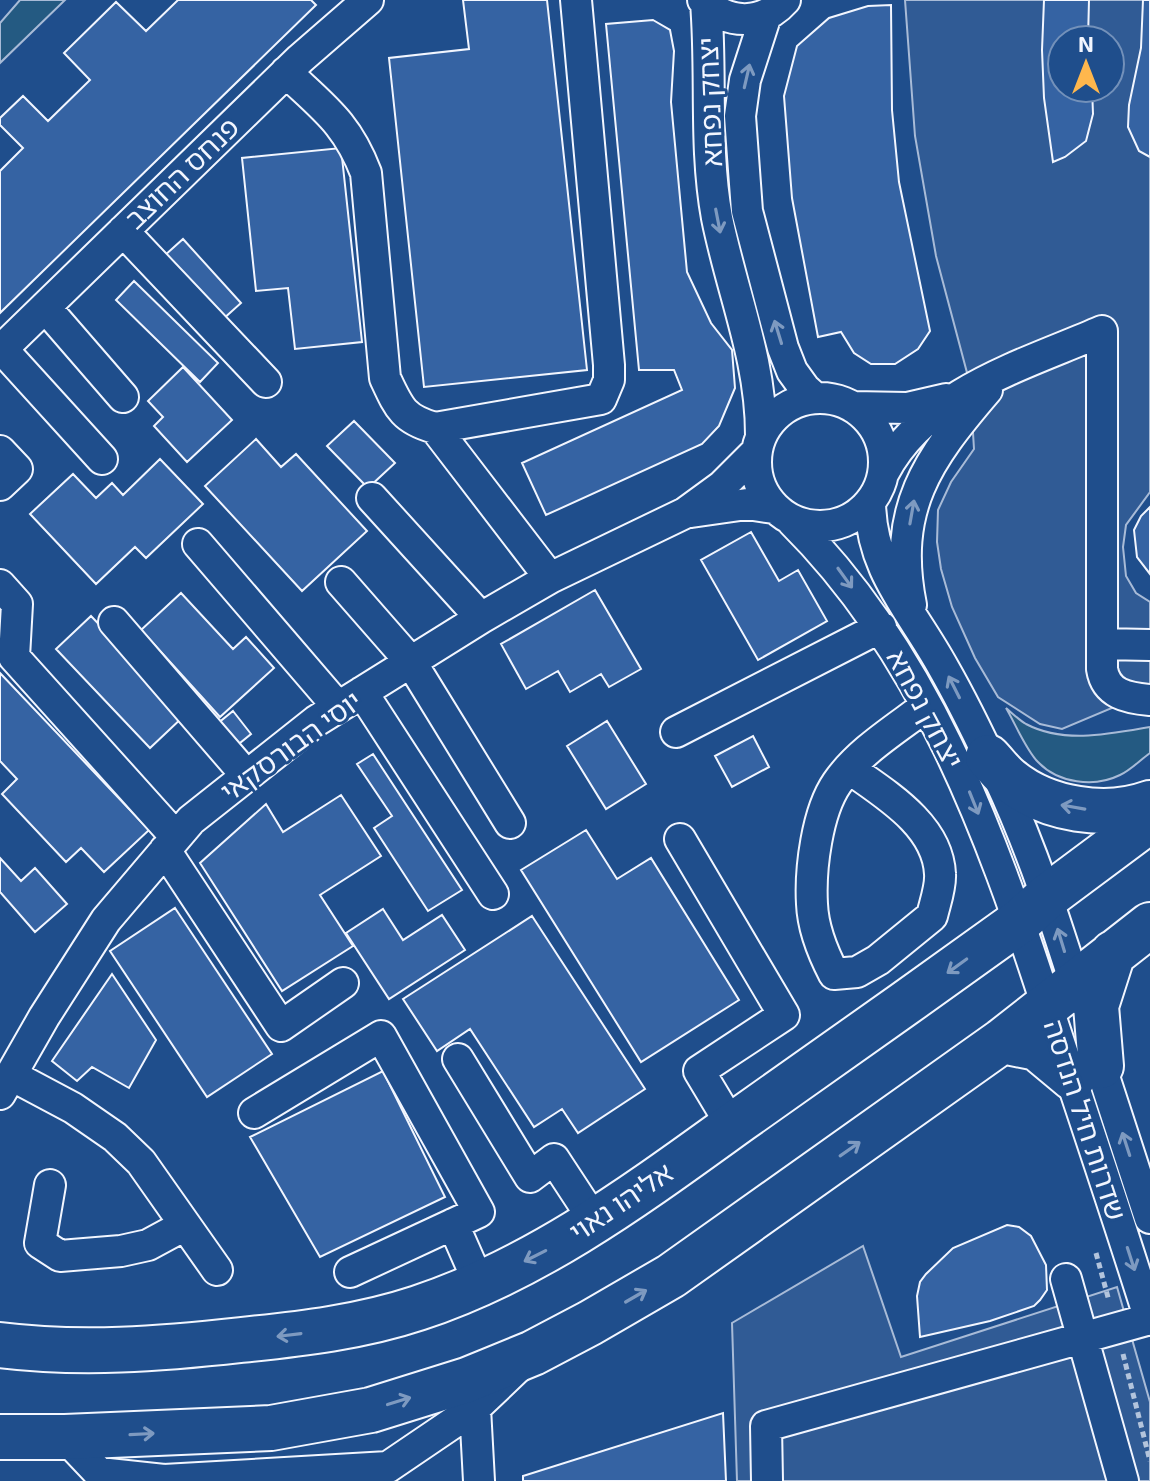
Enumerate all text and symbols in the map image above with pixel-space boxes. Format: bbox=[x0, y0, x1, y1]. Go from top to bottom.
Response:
north arrow bbox=[1046, 24, 1126, 104]
text: N bbox=[1078, 30, 1094, 56]
street label: יצחק נפחא bbox=[690, 37, 728, 168]
one-way arrow bbox=[740, 64, 755, 90]
street label: פנחס החוצב bbox=[117, 109, 245, 235]
one-way arrow bbox=[712, 207, 727, 233]
one-way arrow bbox=[770, 319, 785, 345]
one-way arrow bbox=[905, 500, 920, 525]
one-way arrow bbox=[836, 567, 853, 588]
street label: יצחק נפחא bbox=[880, 643, 971, 774]
one-way arrow bbox=[945, 676, 961, 700]
street label: יוסי הבורסקאי bbox=[213, 683, 368, 808]
one-way arrow bbox=[967, 790, 982, 815]
one-way arrow bbox=[1061, 799, 1087, 814]
one-way arrow bbox=[1053, 928, 1067, 953]
one-way arrow bbox=[947, 958, 968, 975]
street label: שדרות חיל הנדסה bbox=[1038, 1015, 1134, 1224]
one-way arrow bbox=[1118, 1131, 1133, 1157]
one-way arrow bbox=[839, 1140, 861, 1157]
street label: אליהו נאוי bbox=[562, 1154, 678, 1248]
one-way arrow bbox=[1124, 1247, 1139, 1272]
one-way arrow bbox=[524, 1249, 548, 1264]
one-way arrow bbox=[624, 1288, 648, 1303]
one-way arrow bbox=[277, 1328, 302, 1343]
one-way arrow bbox=[386, 1393, 412, 1408]
one-way arrow bbox=[128, 1426, 155, 1441]

